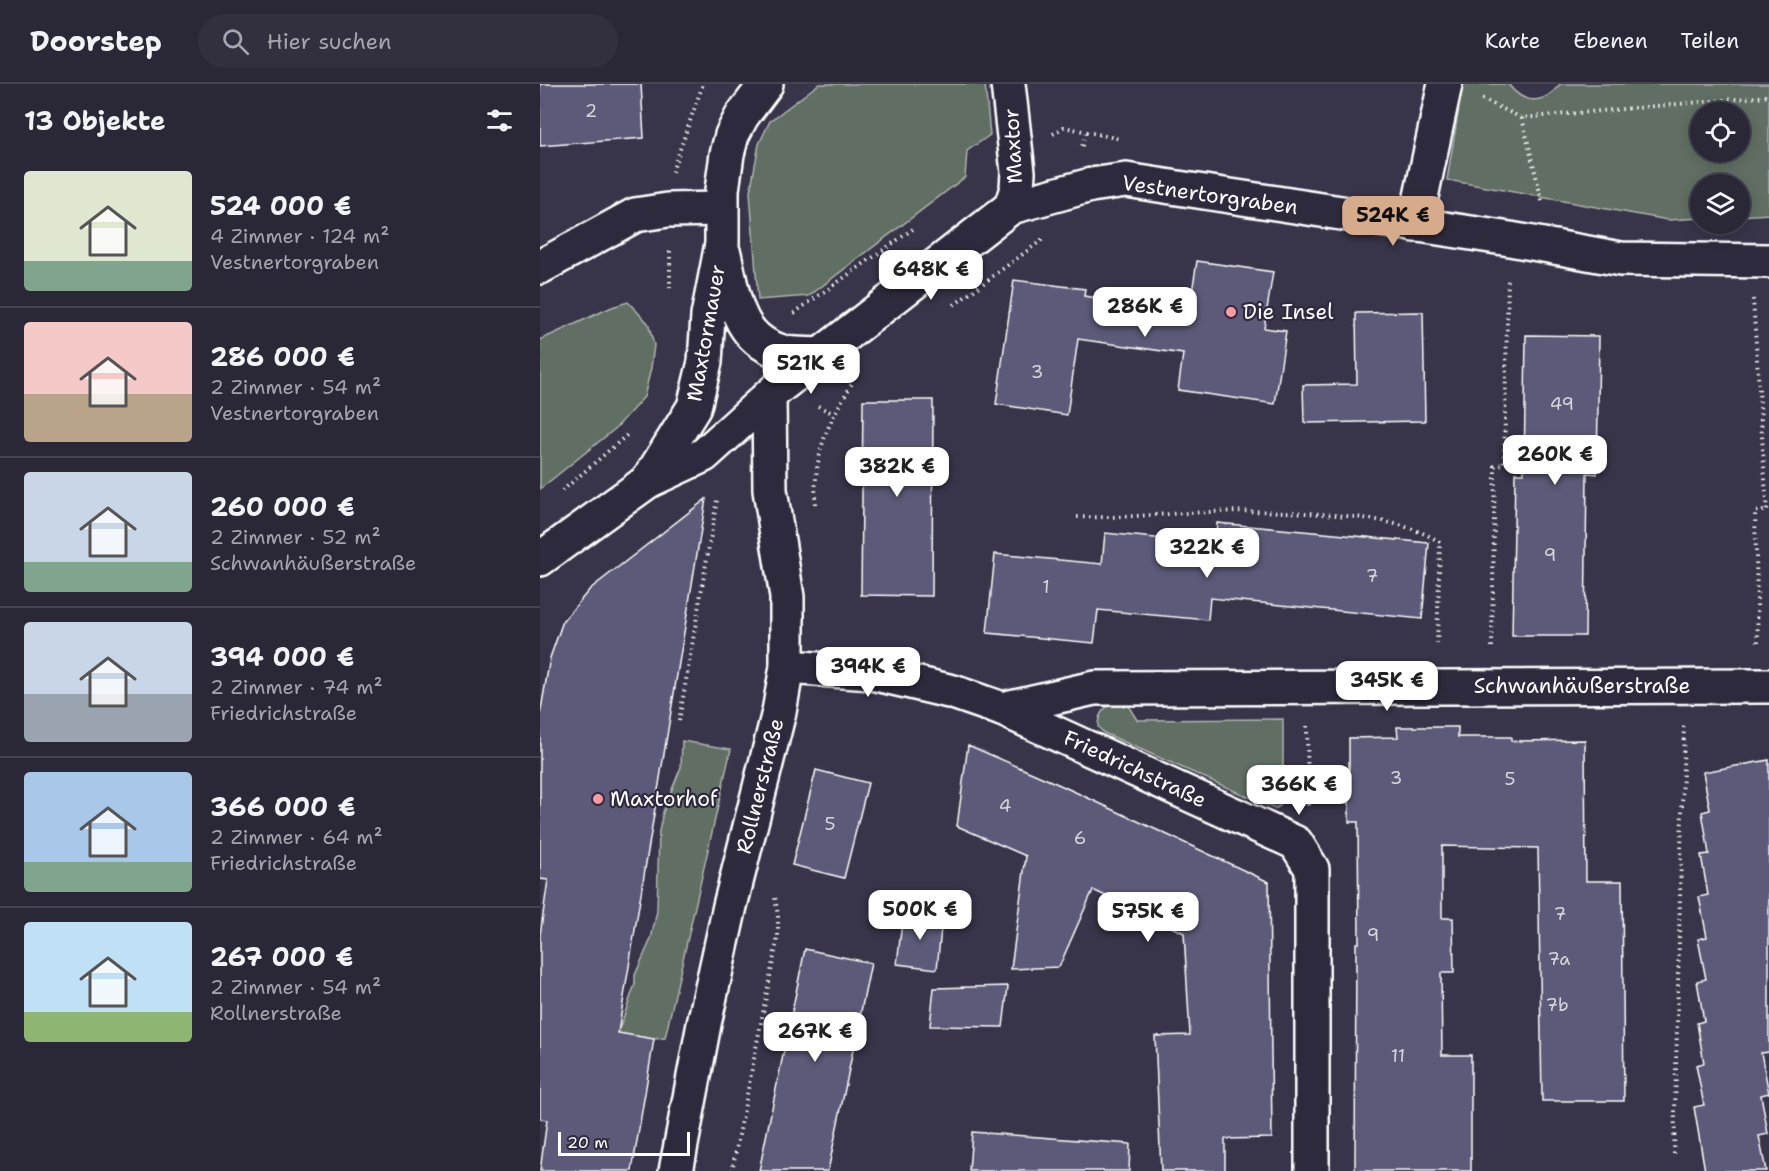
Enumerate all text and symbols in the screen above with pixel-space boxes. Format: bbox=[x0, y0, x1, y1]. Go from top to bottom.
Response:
search box bbox=[198, 14, 618, 68]
text: Doorstep bbox=[30, 22, 162, 60]
icon: search bbox=[219, 25, 252, 58]
text: Hier suchen bbox=[267, 27, 391, 56]
text: Karte bbox=[1485, 27, 1540, 55]
text: Ebenen bbox=[1573, 27, 1648, 55]
text: Teilen bbox=[1681, 27, 1739, 55]
house number: 2 bbox=[585, 99, 597, 123]
map controls bbox=[1690, 102, 1750, 234]
button: locate bbox=[1690, 102, 1750, 162]
text: 13 Objekte bbox=[24, 103, 166, 138]
icon: filters bbox=[483, 104, 516, 137]
street label: Maxtor bbox=[997, 108, 1029, 184]
street label: Vestnertorgraben bbox=[1120, 169, 1300, 221]
button: layers bbox=[1690, 174, 1750, 234]
text: 524 000 € bbox=[210, 188, 351, 223]
icon: home bbox=[72, 195, 144, 267]
pin: 524K € bbox=[1344, 196, 1442, 247]
text: 524K € bbox=[1356, 202, 1430, 228]
text: 4 Zimmer · 124 m² bbox=[210, 223, 390, 249]
text: Vestnertorgraben bbox=[210, 249, 379, 275]
pin: 648K € bbox=[882, 250, 980, 301]
text: 648K € bbox=[893, 256, 969, 282]
street label: Maxtormauer bbox=[680, 262, 732, 404]
pin: 286K € bbox=[1096, 287, 1194, 338]
text: 286K € bbox=[1107, 293, 1183, 319]
place label: Die Insel bbox=[1243, 298, 1334, 326]
marker: Die Insel bbox=[1224, 305, 1238, 319]
text: 286 000 € bbox=[210, 339, 355, 374]
pin: 521K € bbox=[762, 344, 860, 395]
icon: home bbox=[72, 346, 144, 418]
text: 521K € bbox=[777, 350, 845, 376]
house number: 3 bbox=[1031, 360, 1043, 384]
text: 2 Zimmer · 54 m² bbox=[210, 374, 381, 400]
house number: 49 bbox=[1550, 392, 1574, 416]
text: Vestnertorgraben bbox=[210, 400, 379, 426]
pin: 260K € bbox=[1506, 435, 1604, 486]
text: 260K € bbox=[1517, 441, 1593, 467]
pin: 382K € bbox=[848, 447, 946, 498]
text: 382K € bbox=[859, 453, 935, 479]
text: 260 000 € bbox=[210, 489, 355, 524]
icon: home bbox=[72, 496, 144, 568]
text: 2 Zimmer · 52 m² bbox=[210, 524, 381, 550]
pin: 322K € bbox=[1158, 528, 1256, 579]
text: 322K € bbox=[1169, 534, 1245, 560]
house number: 9 bbox=[1544, 543, 1556, 567]
text: Schwanhäußerstraße bbox=[210, 550, 416, 576]
house number: 7 bbox=[1366, 564, 1378, 588]
house number: 1 bbox=[1042, 575, 1050, 599]
text: 394 000 € bbox=[210, 639, 354, 674]
icon: home bbox=[72, 646, 144, 718]
pin: 394K € bbox=[819, 647, 917, 698]
text: 394K € bbox=[830, 653, 906, 679]
pin: 345K € bbox=[1338, 661, 1436, 712]
text: 345K € bbox=[1350, 667, 1424, 693]
street label: Schwanhäußerstraße bbox=[1474, 672, 1690, 700]
text: 2 Zimmer · 74 m² bbox=[210, 674, 383, 700]
text: Friedrichstraße bbox=[210, 700, 357, 726]
street label: Rollnerstraße bbox=[730, 715, 790, 857]
street label: Friedrichstraße bbox=[1059, 724, 1211, 814]
pin: 366K € bbox=[1250, 765, 1348, 816]
house number: 3 bbox=[1390, 766, 1402, 790]
house number: 5 bbox=[1504, 767, 1516, 791]
text: 366K € bbox=[1261, 771, 1337, 797]
place label: Maxtorhof bbox=[610, 785, 718, 813]
text: 366 000 € bbox=[210, 789, 355, 824]
marker: Maxtorhof bbox=[591, 792, 605, 806]
house number: 4 bbox=[999, 794, 1011, 818]
icon: home bbox=[72, 796, 144, 868]
house number: 5 bbox=[824, 812, 836, 836]
text: 2 Zimmer · 64 m² bbox=[210, 824, 383, 850]
house number: 6 bbox=[1074, 826, 1086, 850]
text: Friedrichstraße bbox=[210, 850, 357, 876]
pin: 500K € bbox=[871, 890, 969, 941]
pin: 575K € bbox=[1099, 892, 1197, 943]
text: 500K € bbox=[883, 896, 957, 922]
text: 575K € bbox=[1112, 898, 1184, 924]
house number: 7 bbox=[1554, 902, 1566, 926]
house number: 9 bbox=[1367, 923, 1379, 947]
text: 267 000 € bbox=[210, 939, 353, 974]
icon: home bbox=[72, 946, 144, 1018]
house number: 7a bbox=[1548, 947, 1570, 971]
text: 2 Zimmer · 54 m² bbox=[210, 974, 381, 1000]
house number: 7b bbox=[1545, 993, 1569, 1017]
text: Rollnerstraße bbox=[210, 1000, 342, 1026]
pin: 267K € bbox=[766, 1012, 864, 1063]
text: 267K € bbox=[778, 1018, 852, 1044]
house number: 11 bbox=[1391, 1044, 1405, 1068]
scale bar bbox=[558, 1129, 690, 1156]
text: 20 m bbox=[567, 1132, 608, 1153]

